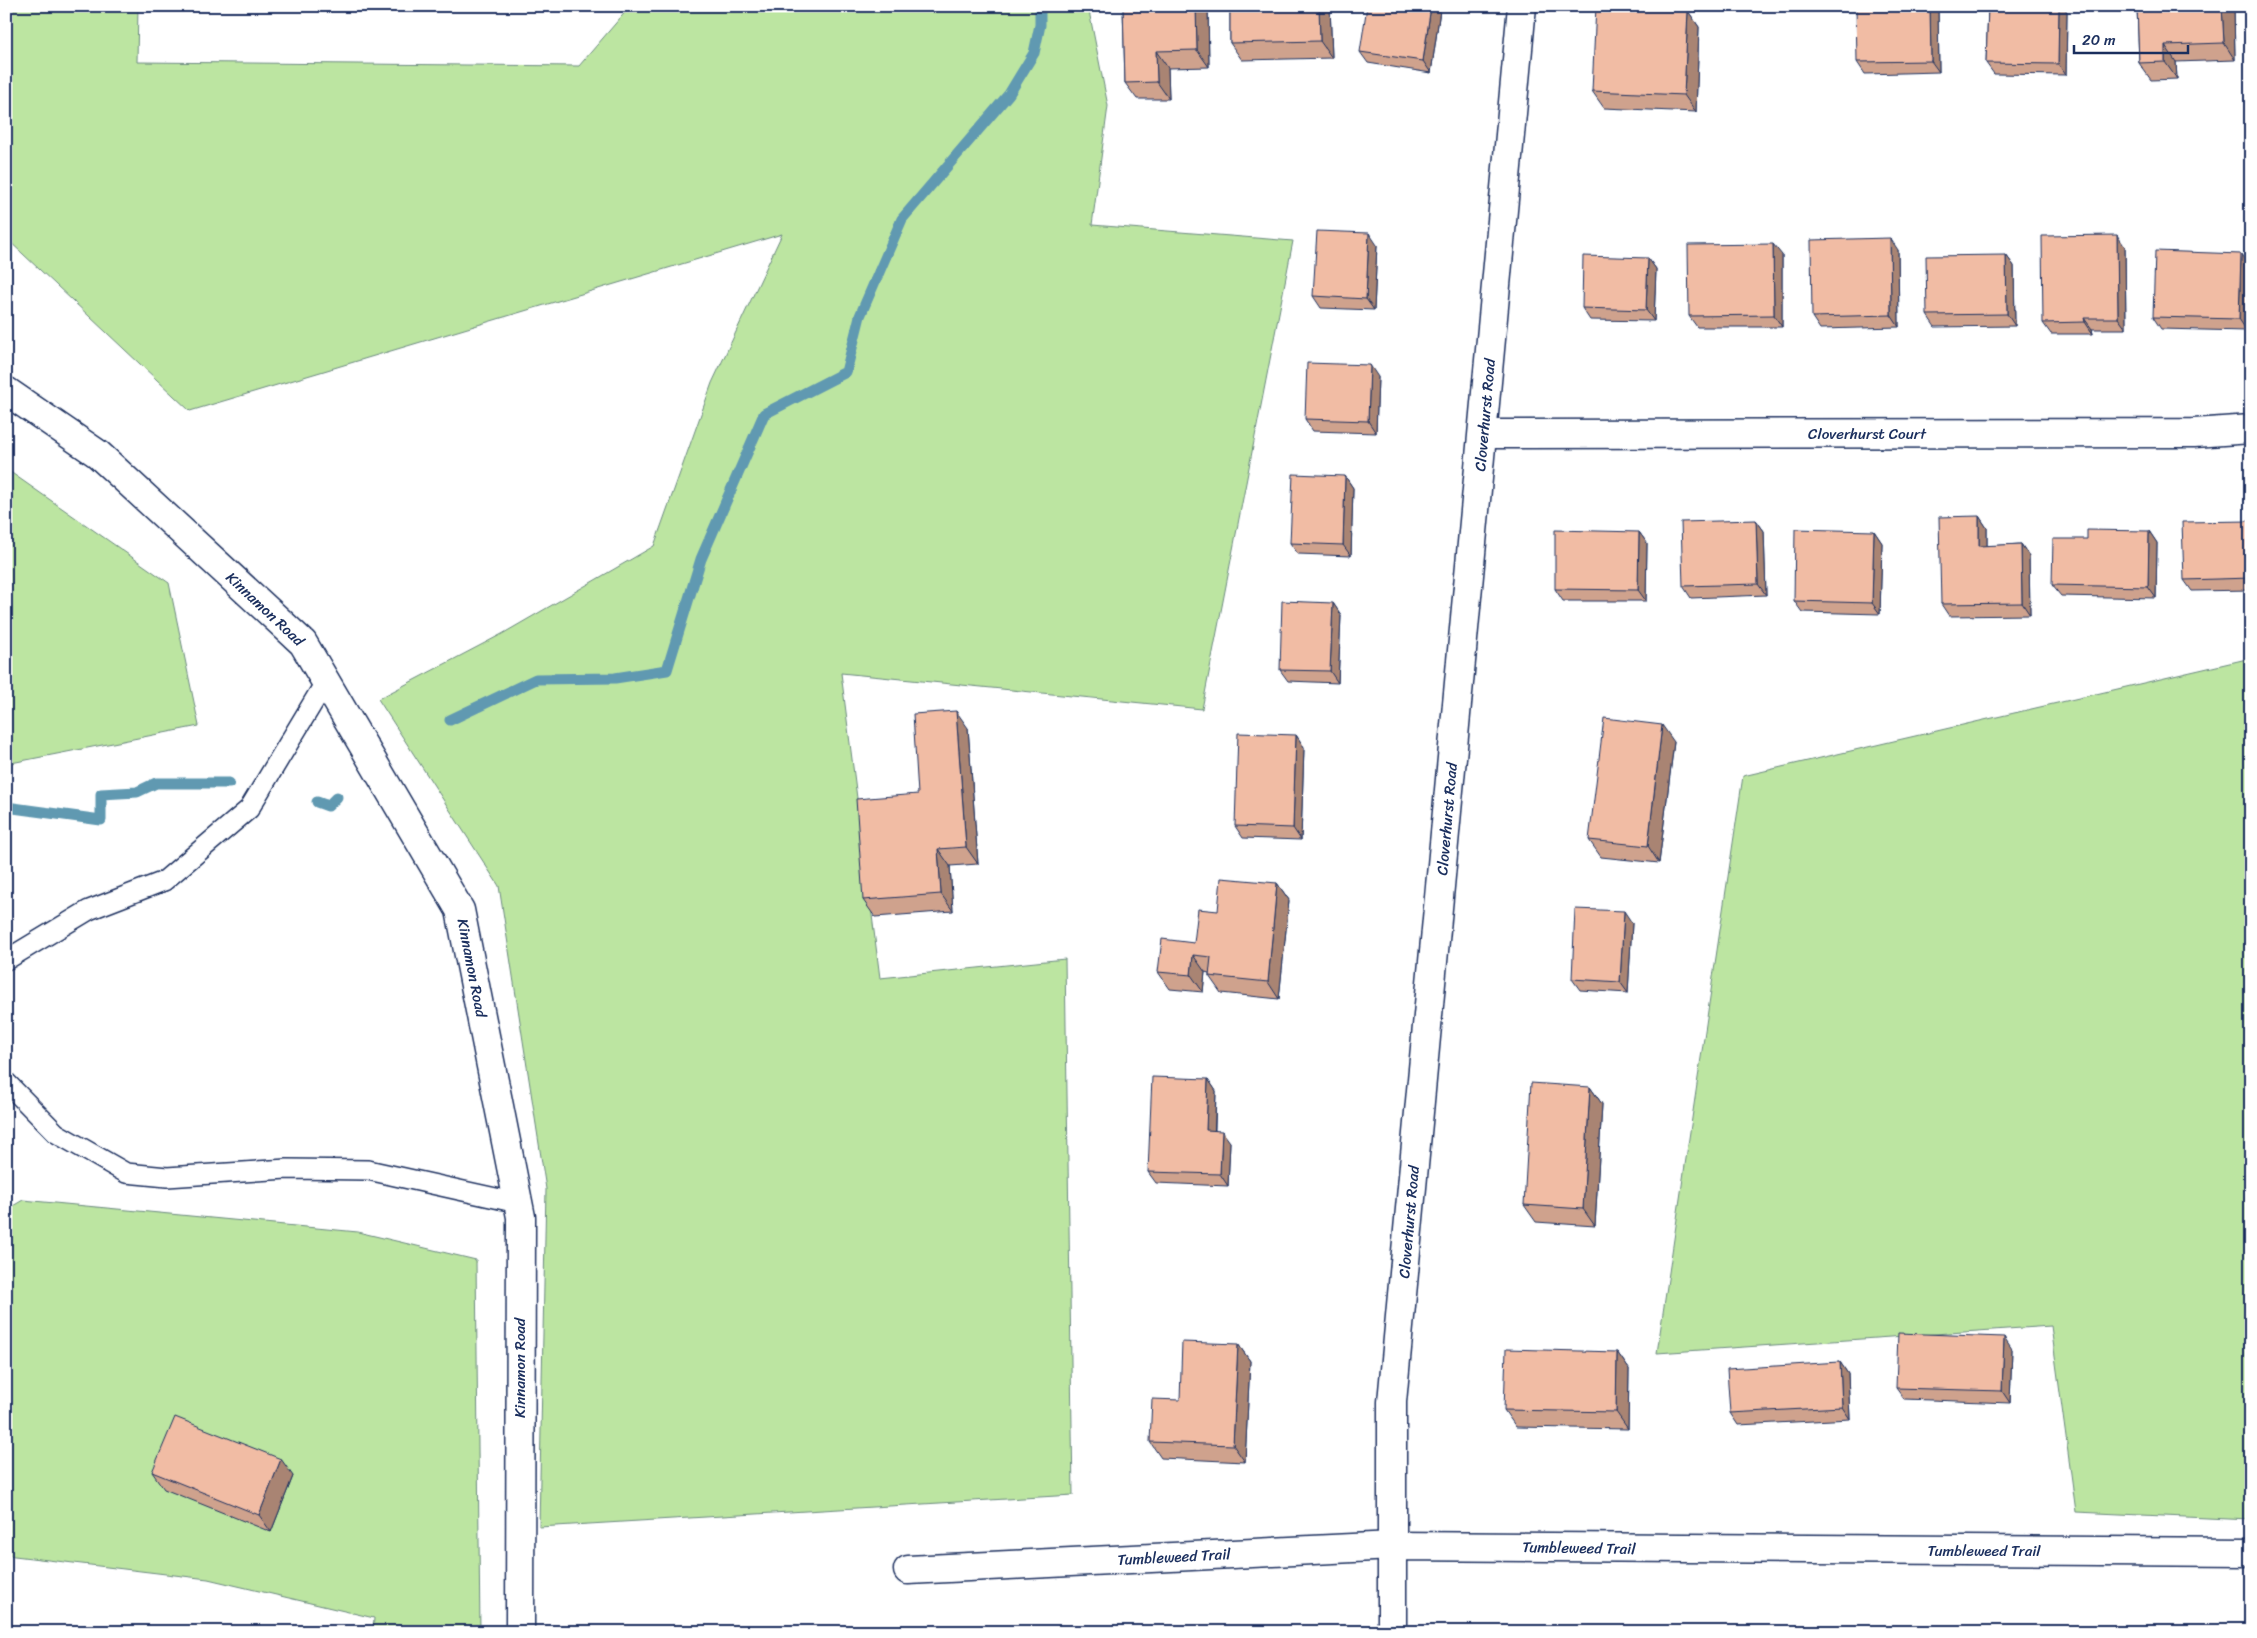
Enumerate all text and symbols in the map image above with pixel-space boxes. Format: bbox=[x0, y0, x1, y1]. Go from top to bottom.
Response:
scale bar bbox=[2074, 22, 2188, 54]
text: 20 m bbox=[2082, 27, 2116, 53]
street label: Cloverhurst Road bbox=[1467, 357, 1503, 472]
street label: Cloverhurst Court bbox=[1808, 421, 1927, 447]
street label: Kinnamon Road bbox=[220, 565, 311, 653]
street label: Cloverhurst Road bbox=[1429, 761, 1465, 876]
street label: Kinnamon Road bbox=[450, 916, 495, 1021]
street label: Cloverhurst Road bbox=[1391, 1164, 1427, 1279]
street label: Kinnamon Road bbox=[507, 1317, 533, 1418]
street label: Tumbleweed Trail bbox=[1522, 1534, 1637, 1562]
street label: Tumbleweed Trail bbox=[1927, 1538, 2041, 1564]
street label: Tumbleweed Trail bbox=[1117, 1541, 1232, 1573]

